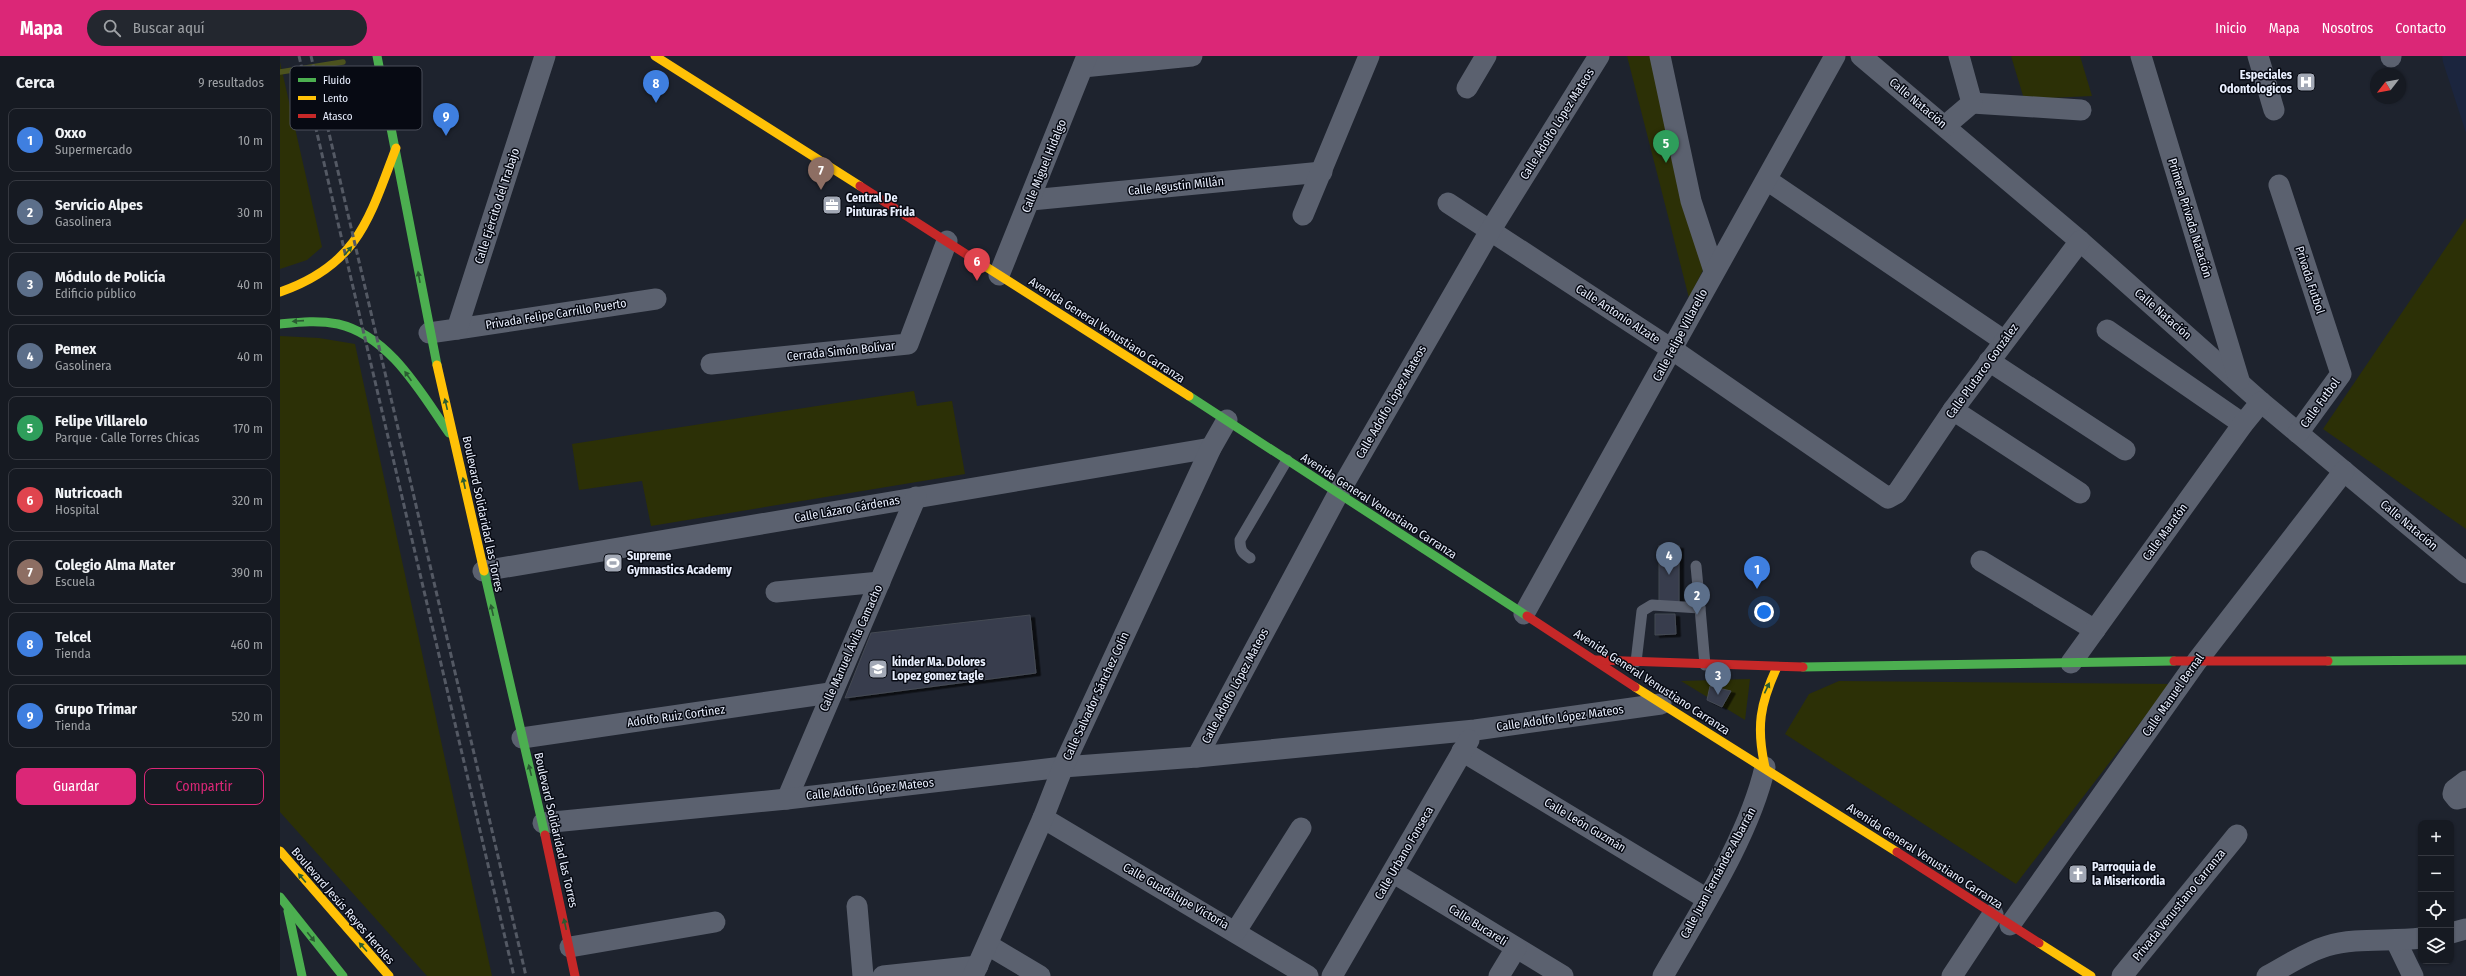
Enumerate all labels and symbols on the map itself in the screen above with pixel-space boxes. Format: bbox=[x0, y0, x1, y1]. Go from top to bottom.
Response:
legend bbox=[290, 66, 422, 130]
street label: Calle Adolfo López Mateos bbox=[1517, 66, 1597, 182]
place label: Especiales Odontologicos bbox=[2219, 68, 2293, 96]
north arrow bbox=[2370, 68, 2406, 104]
pin: 8 bbox=[643, 70, 669, 103]
hospital icon: Especiales Odontologicos bbox=[2295, 71, 2317, 93]
text: Fluido bbox=[323, 74, 351, 87]
street label: Calle Natación bbox=[1887, 75, 1949, 131]
text: Lento bbox=[323, 92, 348, 105]
pin: 9 bbox=[433, 103, 459, 136]
text: Atasco bbox=[323, 110, 353, 123]
street label: Calle Miguel Hidalgo bbox=[1019, 117, 1069, 215]
pin: 5 bbox=[1653, 130, 1679, 163]
street label: Calle Ejército del Trabajo bbox=[472, 146, 522, 266]
pin: 7 bbox=[808, 157, 834, 190]
street label: Primera Privada Natación bbox=[2165, 157, 2215, 279]
street label: Calle Agustín Millán bbox=[1127, 174, 1225, 198]
place label: Central De Pinturas Frida bbox=[846, 191, 915, 219]
office icon: Central De Pinturas Frida bbox=[821, 194, 843, 216]
street label: Privada Futbol bbox=[2292, 244, 2328, 316]
one-way arrow bbox=[343, 246, 353, 256]
pin: 6 bbox=[964, 248, 990, 281]
one-way arrow bbox=[416, 271, 422, 283]
street label: Avenida General Venustiano Carranza bbox=[1026, 274, 1188, 386]
street label: Calle Antonio Alzate bbox=[1573, 282, 1663, 347]
street label: Calle Felipe Villarello bbox=[1650, 286, 1710, 384]
street label: Calle Natación bbox=[2132, 286, 2194, 342]
street label: Privada Felipe Carrillo Puerto bbox=[484, 296, 628, 332]
one-way arrow bbox=[292, 318, 304, 325]
street label: Calle Plutarco González bbox=[1943, 321, 2021, 421]
street label: Cerrada Simón Bolívar bbox=[786, 338, 897, 364]
street label: Calle Adolfo López Mateos bbox=[1353, 343, 1429, 461]
one-way arrow bbox=[404, 371, 412, 381]
street label: Calle Futbol bbox=[2297, 376, 2343, 430]
one-way arrow bbox=[443, 398, 449, 410]
street label: Boulevard Solidaridad las Torres bbox=[460, 435, 506, 593]
street label: Avenida General Venustiano Carranza bbox=[1298, 450, 1460, 562]
one-way arrow bbox=[460, 477, 466, 489]
street label: Calle Lázaro Cárdenas bbox=[793, 493, 901, 525]
street label: Calle Natación bbox=[2378, 497, 2440, 553]
street label: Calle Maratón bbox=[2140, 501, 2190, 563]
pin: 4 bbox=[1656, 542, 1682, 575]
place label: Supreme Gymnastics Academy bbox=[627, 549, 732, 577]
sports icon: Supreme Gymnastics Academy bbox=[602, 552, 624, 574]
pin: 1 bbox=[1744, 556, 1770, 589]
street label: Calle Manuel Ávila Camacho bbox=[816, 582, 885, 713]
pin: 2 bbox=[1684, 582, 1710, 615]
your location bbox=[1754, 602, 1774, 622]
one-way arrow bbox=[488, 604, 494, 616]
street label: Calle Adolfo López Mateos bbox=[1199, 626, 1271, 746]
street label: Avenida General Venustiano Carranza bbox=[1571, 626, 1733, 738]
street label: Calle Salvador Sánchez Colín bbox=[1060, 630, 1132, 762]
street label: Calle Manuel Bernal bbox=[2139, 651, 2207, 739]
place label: kinder Ma. Dolores Lopez gomez tagle bbox=[892, 655, 986, 683]
school or university icon: kinder Ma. Dolores Lopez gomez tagle bbox=[867, 658, 889, 680]
pin: 3 bbox=[1705, 662, 1731, 695]
one-way arrow bbox=[1764, 682, 1770, 694]
street label: Adolfo Ruiz Cortinez bbox=[626, 702, 726, 730]
street label: Calle Adolfo López Mateos bbox=[1495, 702, 1625, 734]
street label: Boulevard Solidaridad las Torres bbox=[531, 751, 581, 909]
one-way arrow bbox=[527, 764, 533, 776]
street label: Calle Adolfo López Mateos bbox=[805, 775, 935, 803]
street label: Calle León Guzmán bbox=[1542, 795, 1628, 855]
street label: Avenida General Venustiano Carranza bbox=[1844, 800, 2006, 912]
street label: Calle Urbano Fonseca bbox=[1372, 804, 1436, 902]
street label: Calle Juan Fernández Albarrán bbox=[1677, 805, 1759, 941]
street label: Boulevard Jesús Reyes Heroles bbox=[289, 845, 397, 967]
street label: Privada Venustiano Carranza bbox=[2130, 846, 2228, 964]
street label: Calle Guadalupe Victoria bbox=[1121, 860, 1232, 932]
place label: Parroquia de la Misericordia bbox=[2092, 860, 2165, 888]
church icon: Parroquia de la Misericordia bbox=[2067, 863, 2089, 885]
one-way arrow bbox=[297, 872, 306, 883]
street label: Calle Bucareli bbox=[1446, 901, 1510, 949]
one-way arrow bbox=[561, 918, 567, 930]
one-way arrow bbox=[307, 932, 316, 942]
one-way arrow bbox=[358, 942, 367, 952]

